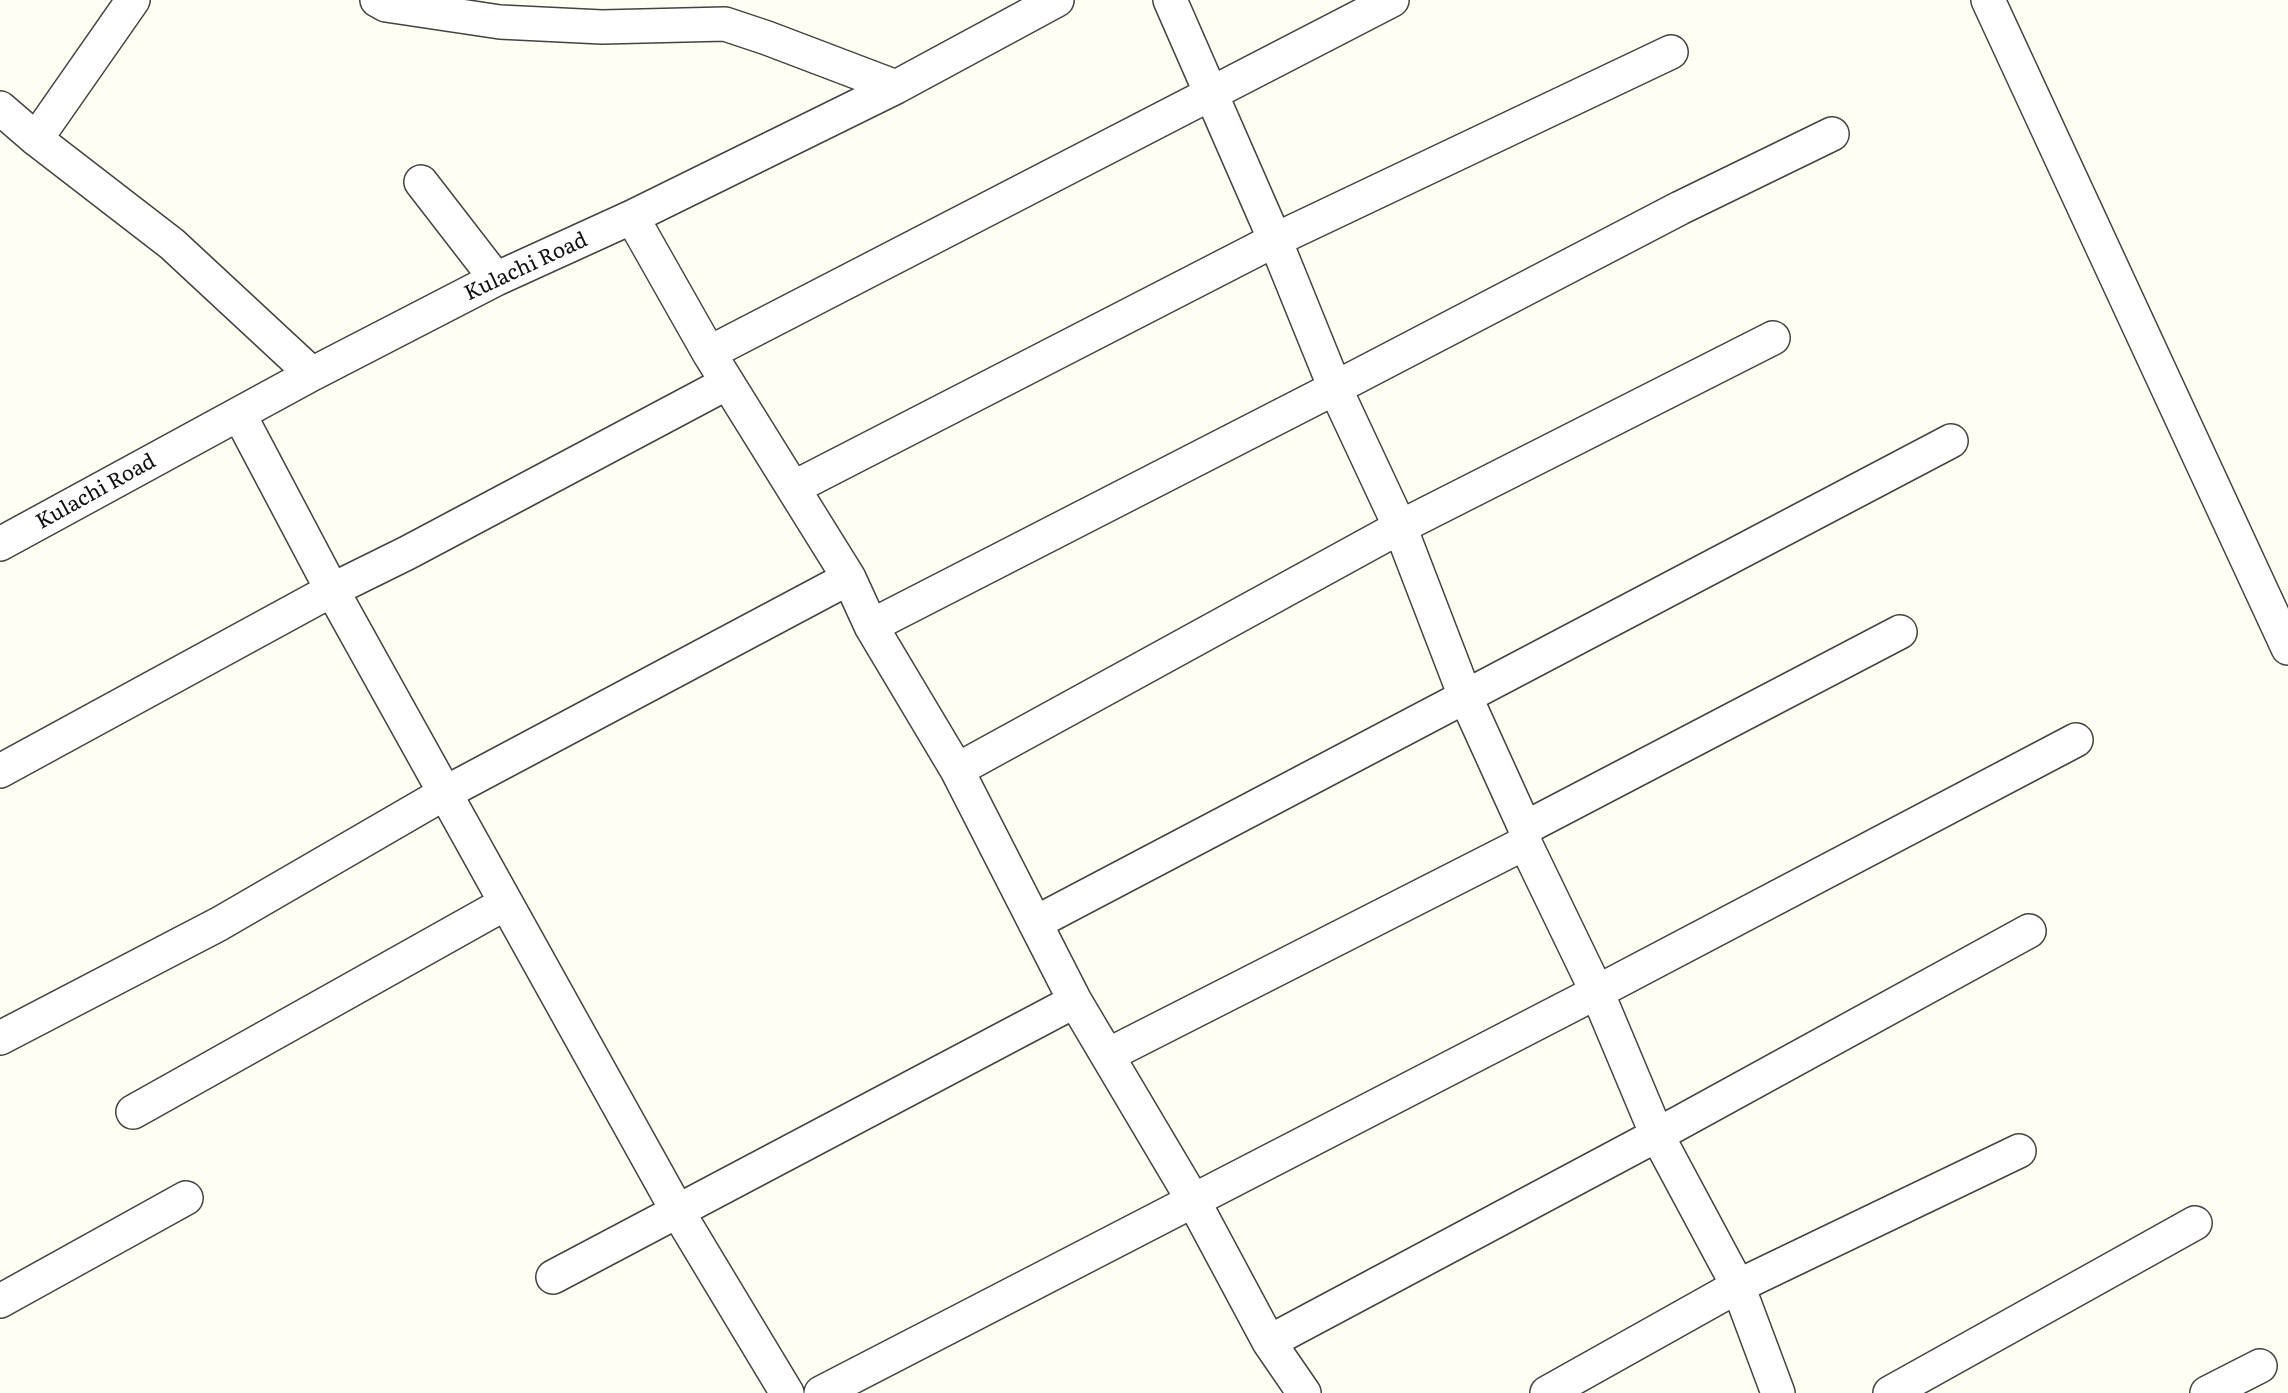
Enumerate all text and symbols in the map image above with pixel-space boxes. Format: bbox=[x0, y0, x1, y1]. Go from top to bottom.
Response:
street label: Kulachi Road bbox=[460, 228, 592, 306]
street label: Kulachi Road bbox=[32, 449, 160, 535]

